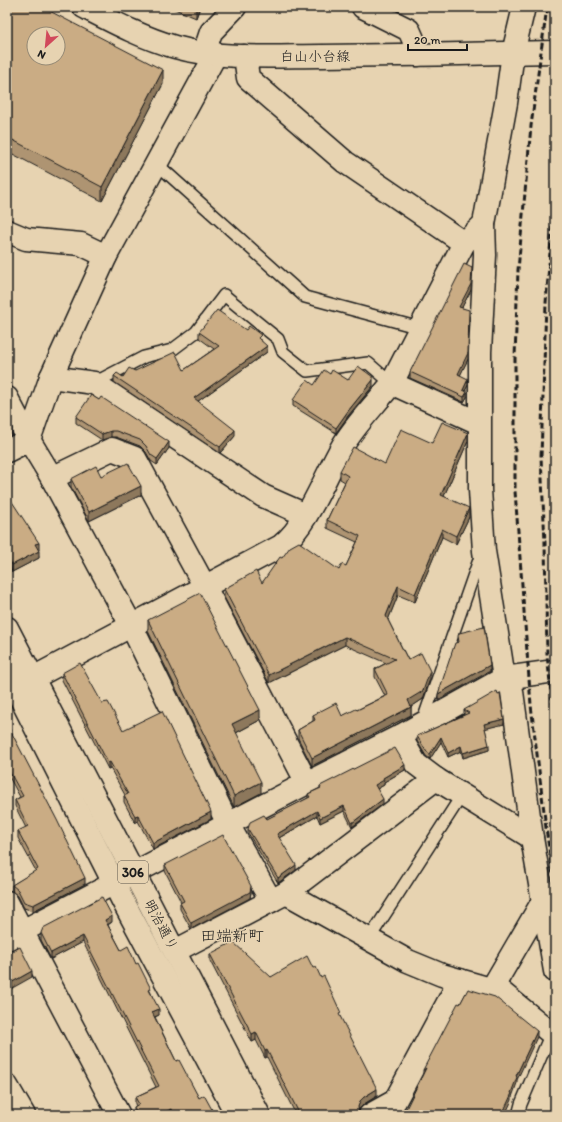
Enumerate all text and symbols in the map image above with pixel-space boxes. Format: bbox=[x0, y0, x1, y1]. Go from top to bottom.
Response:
north arrow bbox=[26, 26, 66, 66]
scale bar bbox=[408, 26, 467, 52]
text: 20 m bbox=[414, 33, 441, 47]
text: N bbox=[35, 47, 48, 62]
street label: 白山小台線 bbox=[280, 48, 350, 65]
road number: 306 bbox=[118, 861, 148, 883]
street label: 明治通り bbox=[140, 896, 182, 954]
district label: 田端新町 bbox=[200, 926, 264, 945]

